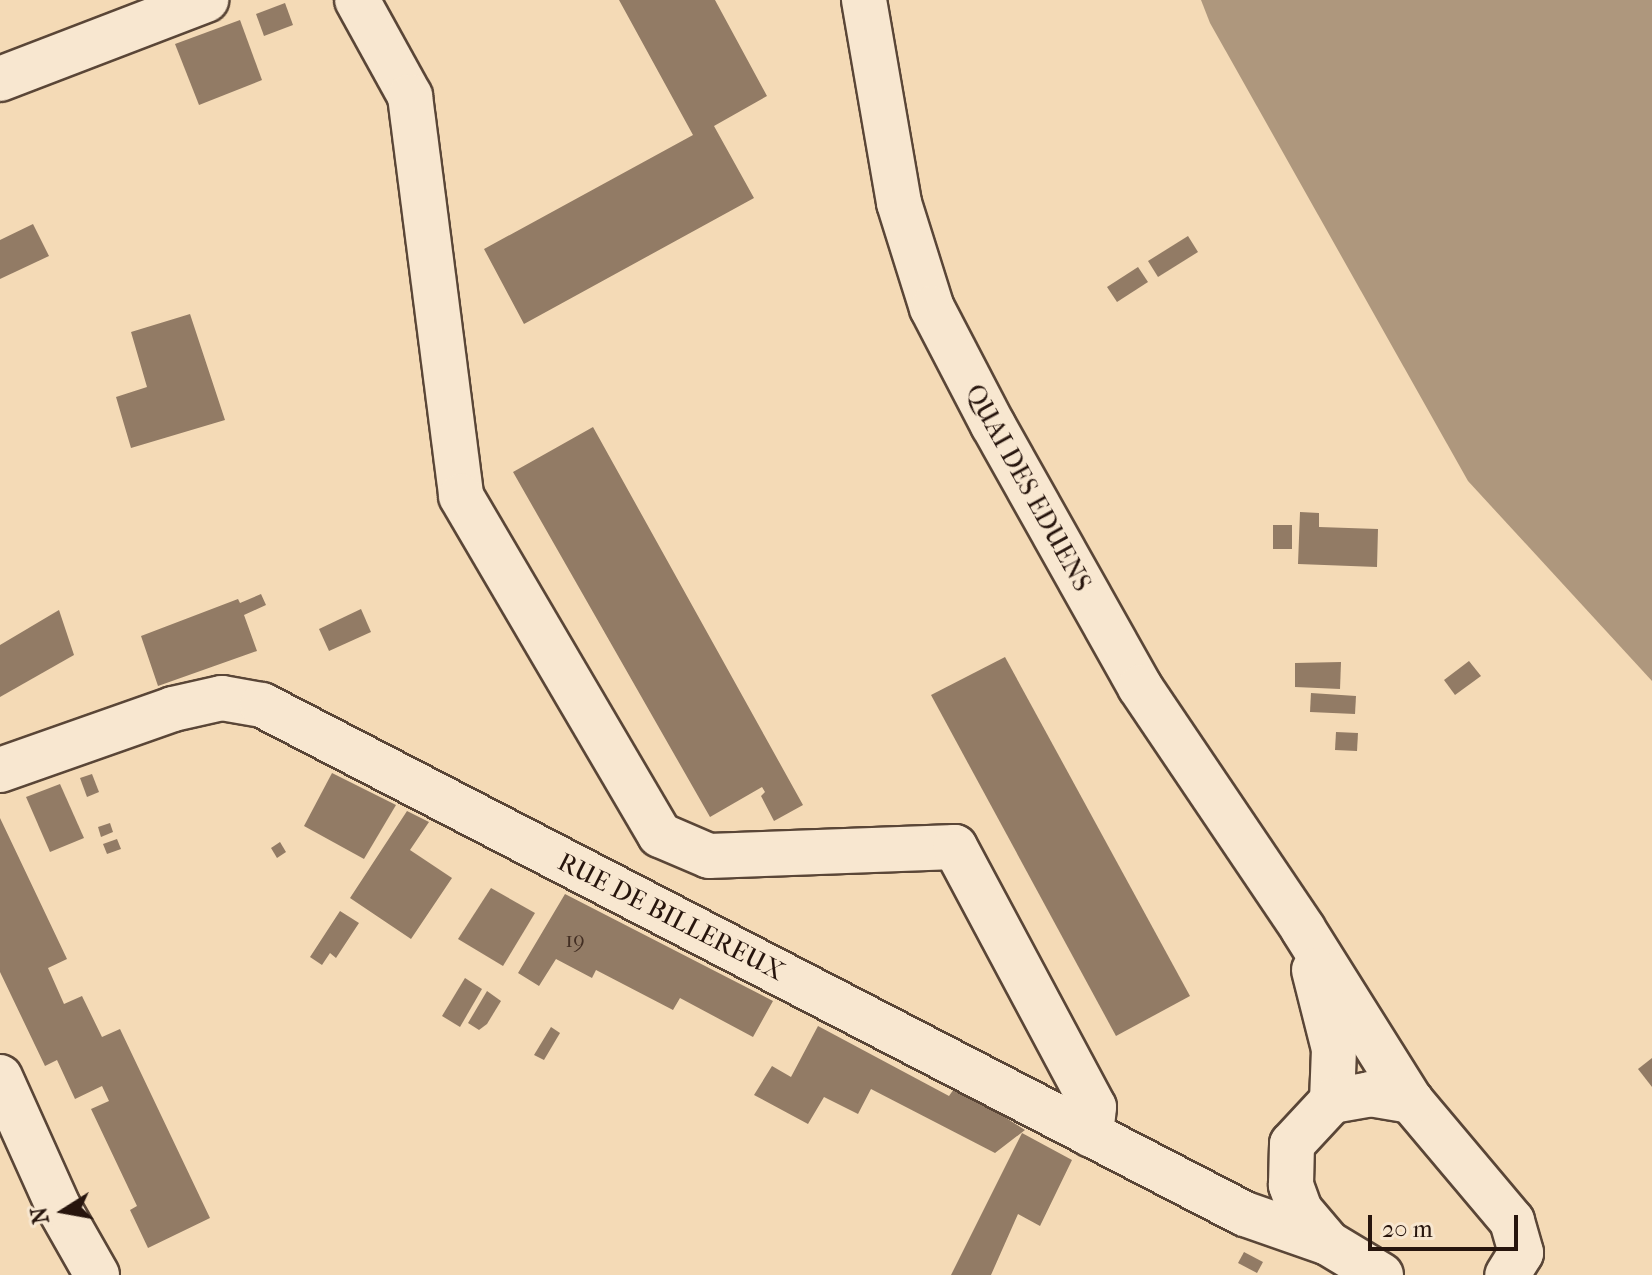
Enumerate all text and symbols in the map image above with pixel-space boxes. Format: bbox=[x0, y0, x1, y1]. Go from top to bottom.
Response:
street label: QUAI DES EDUENS bbox=[958, 379, 1098, 597]
street label: RUE DE BILLEREUX bbox=[553, 846, 789, 988]
house number: 19 bbox=[565, 928, 585, 954]
north arrow bbox=[24, 1171, 104, 1251]
scale bar bbox=[1372, 1199, 1522, 1249]
text: N bbox=[26, 1205, 55, 1226]
text: 20 m bbox=[1382, 1215, 1433, 1243]

